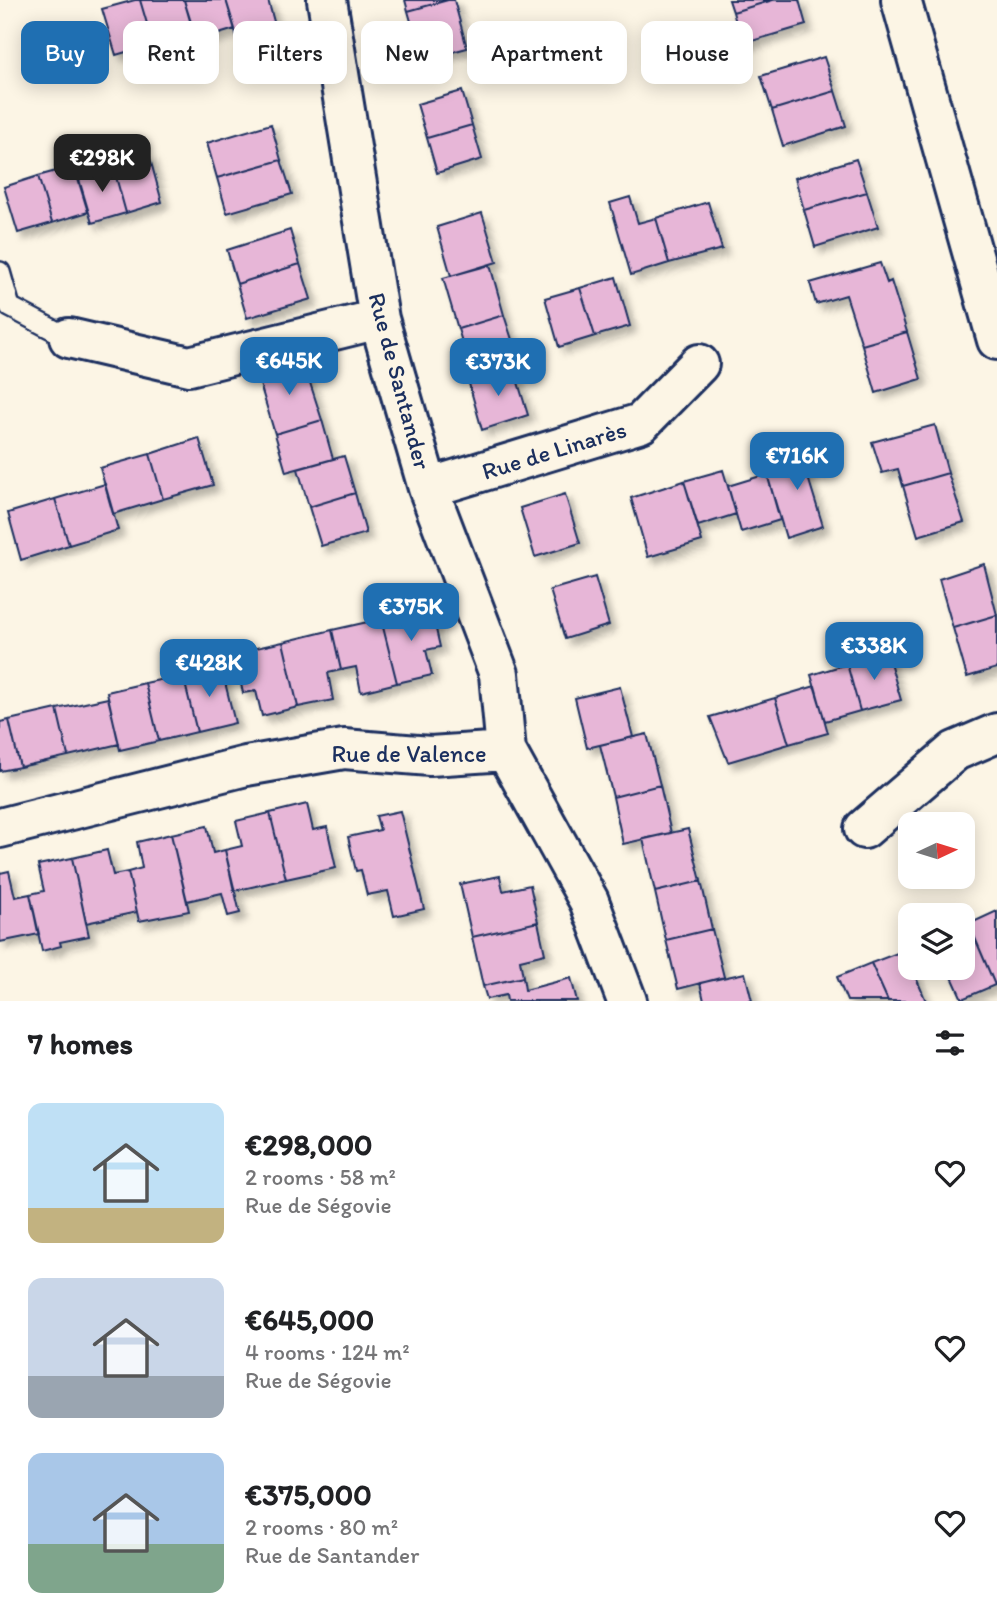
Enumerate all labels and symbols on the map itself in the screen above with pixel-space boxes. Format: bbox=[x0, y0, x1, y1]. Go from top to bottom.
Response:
pin: €298K bbox=[53, 134, 151, 194]
street label: Rue de Santander bbox=[362, 289, 438, 473]
pin: €645K bbox=[240, 338, 338, 397]
pin: €373K bbox=[449, 338, 547, 398]
street label: Rue de Linarès bbox=[478, 414, 630, 486]
pin: €716K bbox=[748, 433, 846, 492]
pin: €375K bbox=[362, 584, 460, 643]
pin: €338K bbox=[825, 622, 923, 682]
pin: €428K bbox=[160, 640, 258, 699]
street label: Rue de Valence bbox=[331, 739, 487, 768]
north arrow bbox=[898, 812, 975, 889]

